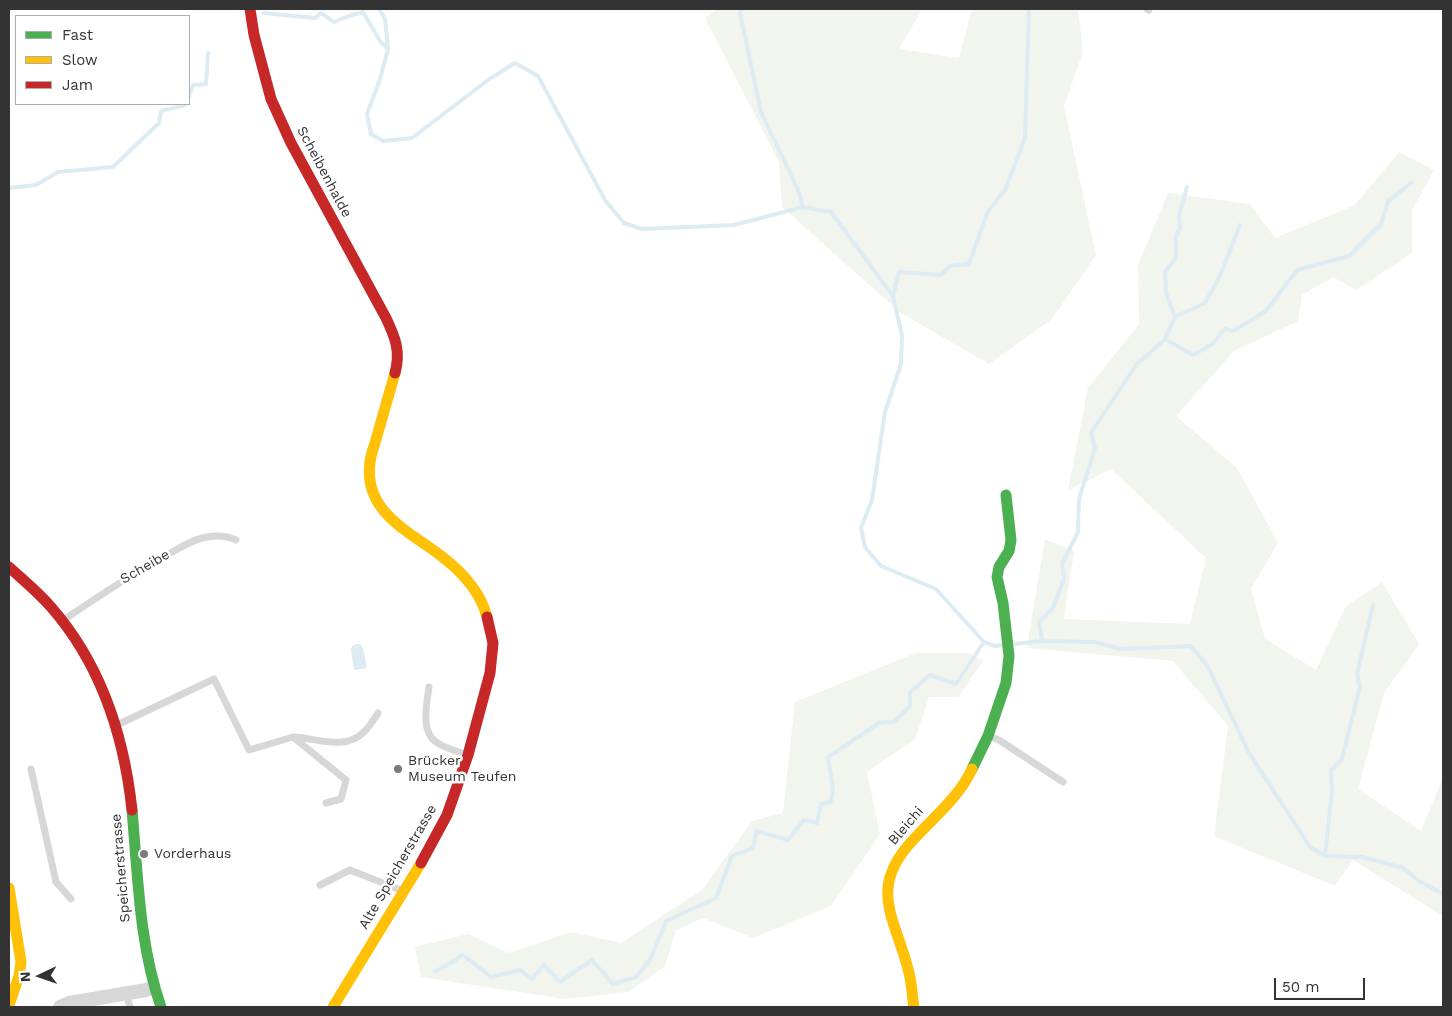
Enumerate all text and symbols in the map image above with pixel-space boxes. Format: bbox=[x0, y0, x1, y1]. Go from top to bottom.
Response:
legend bbox=[15, 15, 190, 105]
text: Fast bbox=[62, 26, 93, 44]
text: Slow bbox=[62, 51, 98, 69]
text: Jam bbox=[62, 76, 93, 94]
street label: Scheibenhalde bbox=[293, 124, 355, 220]
street label: Scheibe bbox=[117, 546, 173, 588]
place label: Brücker Museum Teufen bbox=[408, 753, 516, 786]
marker: Brücker Museum Teufen bbox=[392, 763, 404, 775]
street label: Alte Speicherstrasse bbox=[355, 802, 441, 932]
street label: Bleichi bbox=[885, 803, 927, 849]
street label: Speicherstrasse bbox=[108, 813, 134, 923]
place label: Vorderhaus bbox=[154, 846, 231, 862]
marker: Vorderhaus bbox=[138, 848, 150, 860]
north arrow bbox=[15, 951, 65, 1001]
scale bar bbox=[1277, 968, 1368, 1000]
text: N bbox=[17, 971, 33, 982]
text: 50 m bbox=[1282, 978, 1319, 996]

